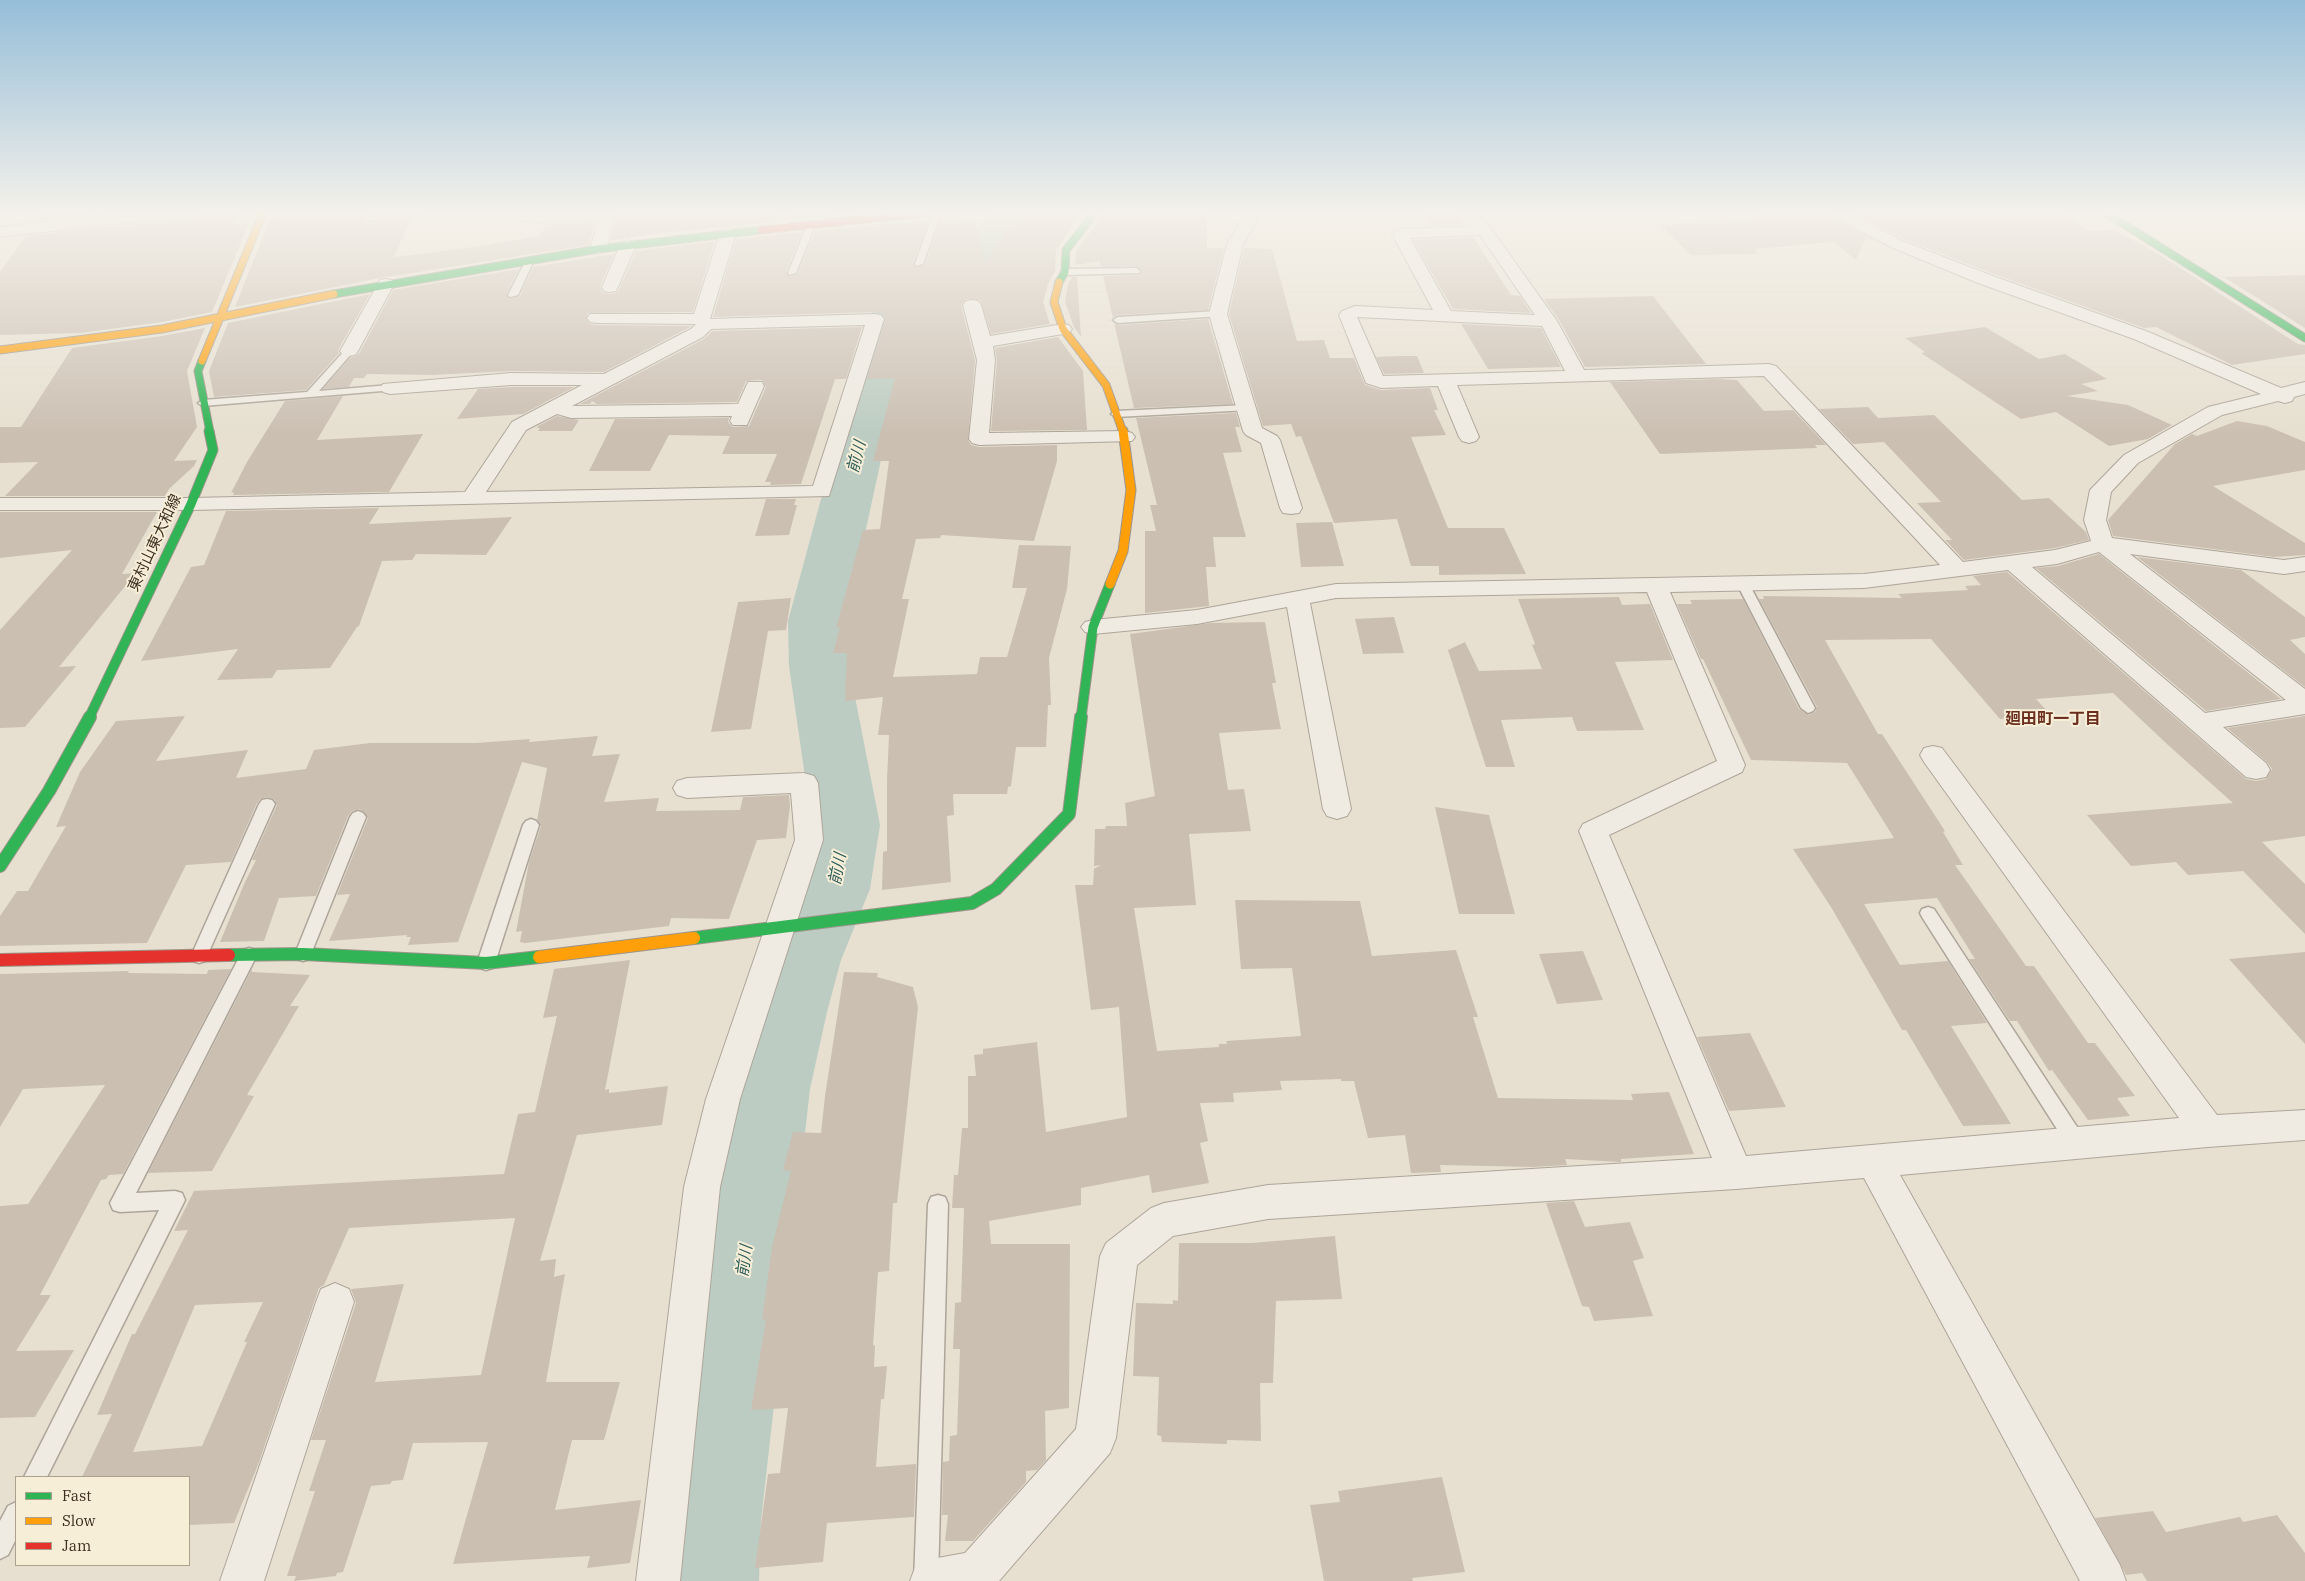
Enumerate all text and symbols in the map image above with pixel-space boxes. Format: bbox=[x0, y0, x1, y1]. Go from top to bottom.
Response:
water label: 前川 bbox=[844, 439, 870, 475]
street label: 東村山東大和線 bbox=[125, 492, 185, 594]
district label: 廻田町一丁目 bbox=[2005, 709, 2101, 729]
water label: 前川 bbox=[826, 851, 850, 887]
water label: 前川 bbox=[733, 1244, 757, 1278]
legend bbox=[15, 1476, 190, 1566]
text: Fast bbox=[62, 1486, 92, 1505]
text: Slow bbox=[62, 1511, 95, 1530]
text: Jam bbox=[62, 1536, 91, 1555]

